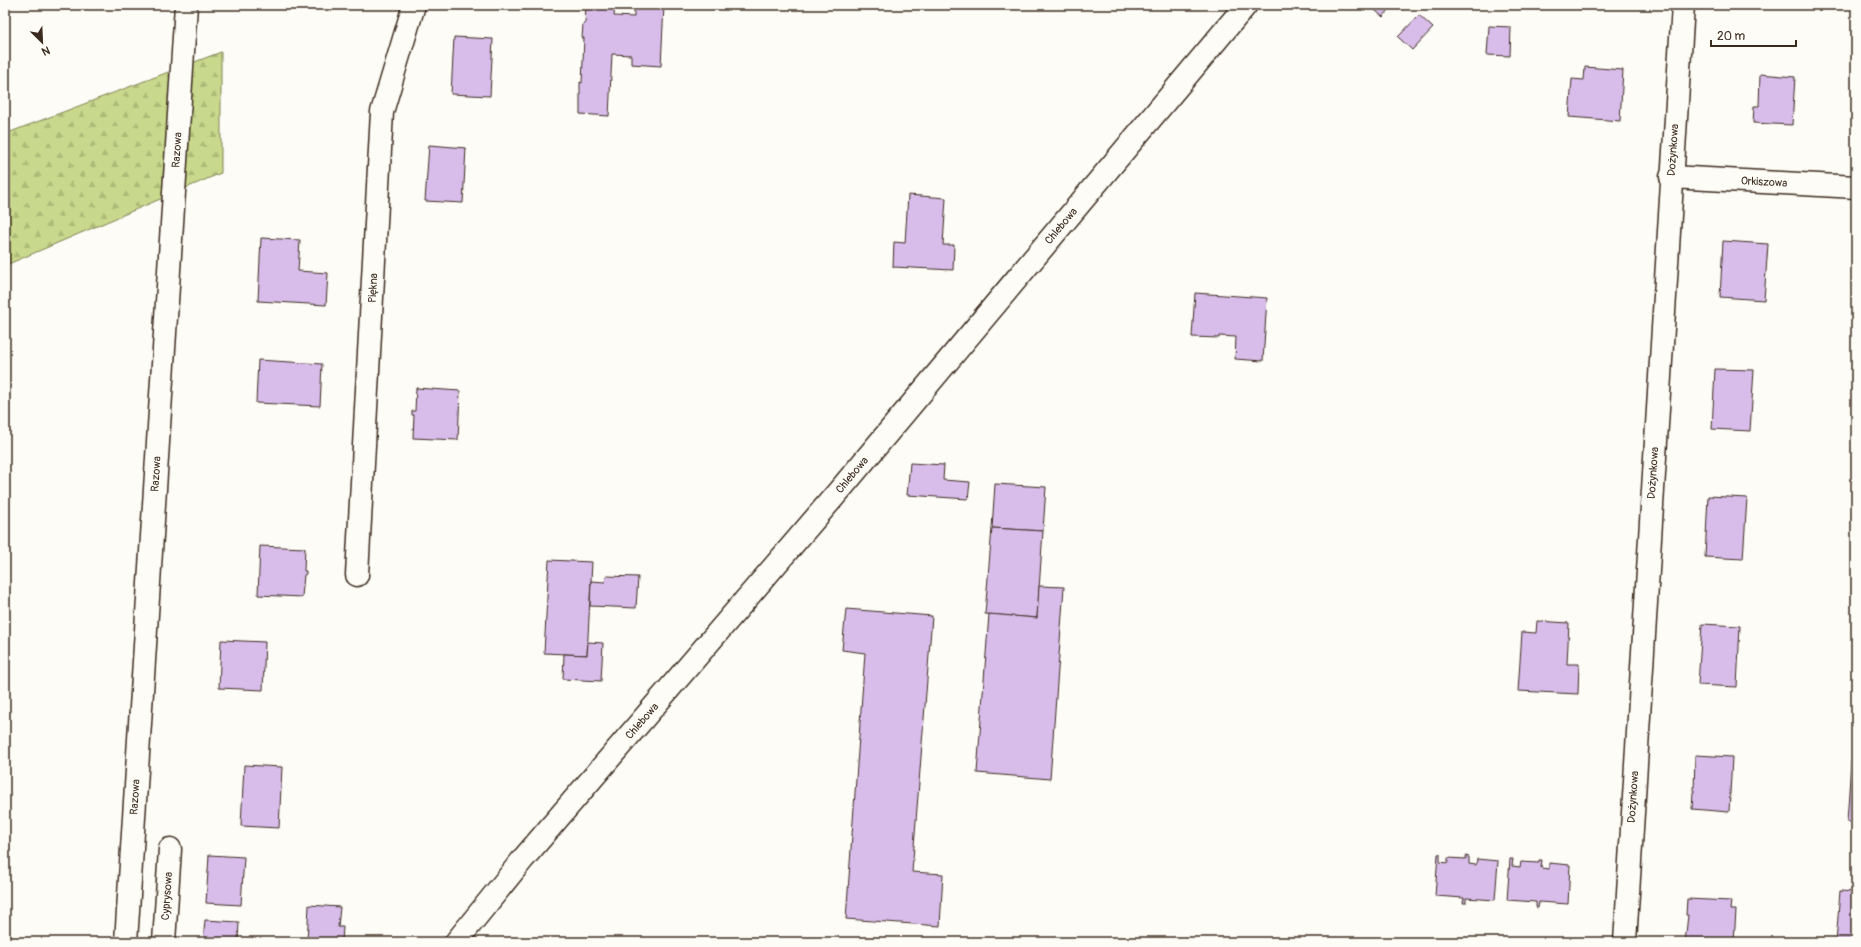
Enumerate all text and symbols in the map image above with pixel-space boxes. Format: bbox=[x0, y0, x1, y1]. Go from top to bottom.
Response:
north arrow bbox=[22, 22, 62, 62]
scale bar bbox=[1711, 22, 1796, 48]
text: 20 m bbox=[1717, 29, 1746, 44]
text: N bbox=[39, 43, 52, 58]
street label: Dożynkowa bbox=[1665, 123, 1681, 177]
street label: Razowa bbox=[169, 132, 185, 168]
street label: Orkiszowa bbox=[1740, 174, 1788, 190]
street label: Chlebowa bbox=[1042, 205, 1080, 247]
street label: Piękna bbox=[366, 273, 380, 303]
street label: Dożynkowa bbox=[1645, 446, 1661, 500]
street label: Chlebowa bbox=[833, 454, 871, 496]
street label: Razowa bbox=[148, 456, 164, 492]
street label: Chlebowa bbox=[623, 700, 661, 742]
street label: Dożynkowa bbox=[1625, 770, 1641, 824]
street label: Razowa bbox=[127, 779, 143, 815]
street label: Cyprysowa bbox=[159, 871, 175, 921]

